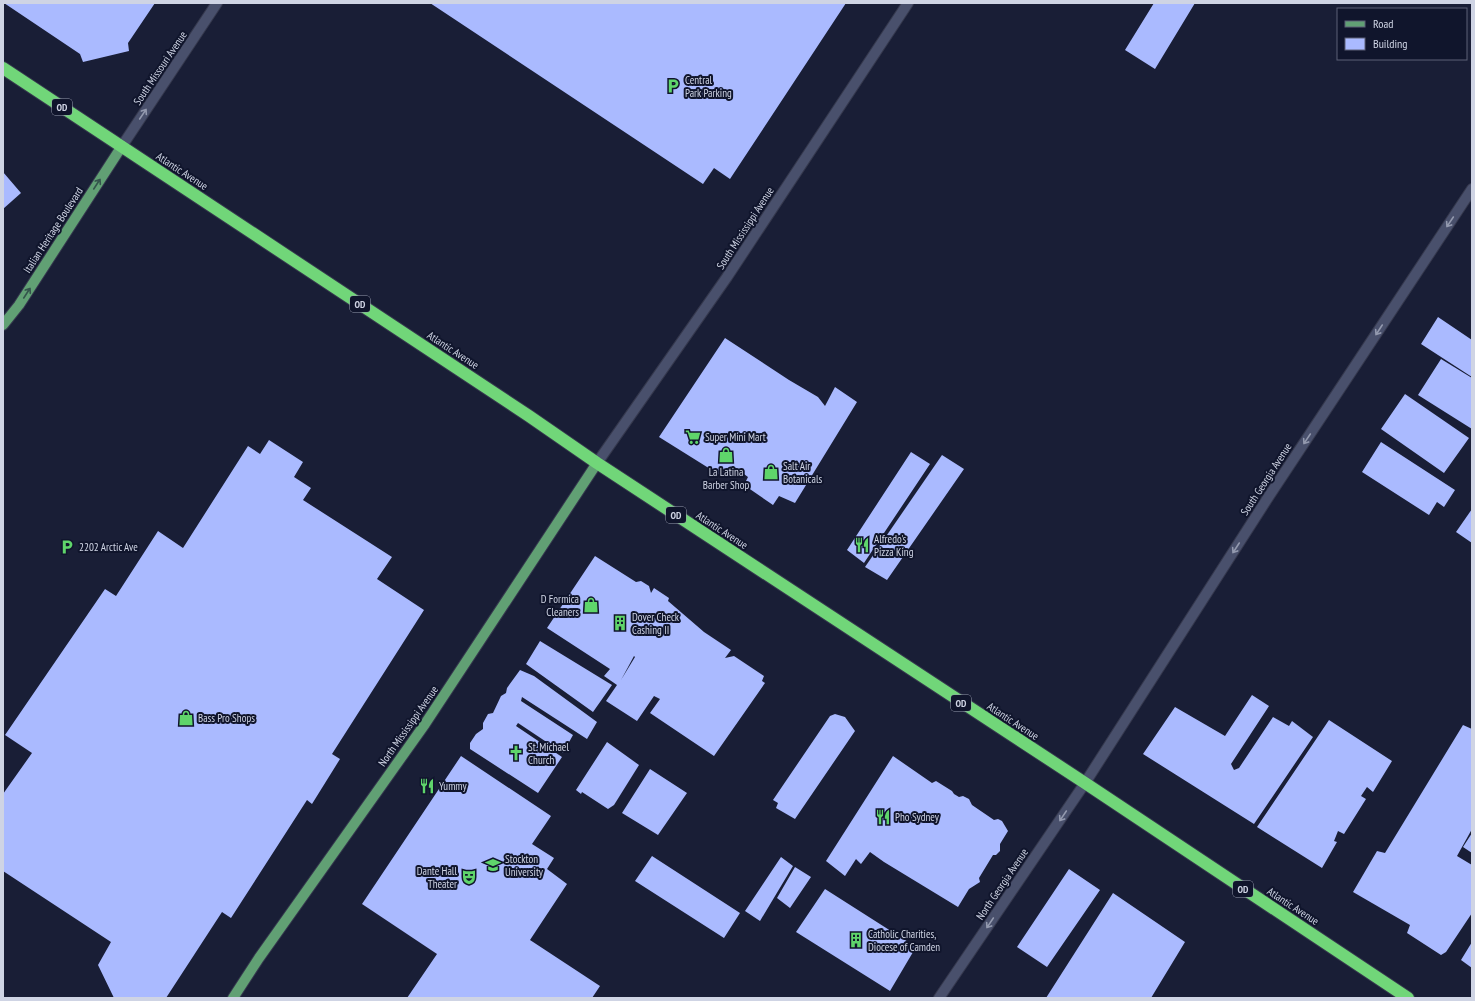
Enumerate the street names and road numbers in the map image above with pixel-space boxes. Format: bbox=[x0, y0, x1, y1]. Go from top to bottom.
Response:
street label: South Missouri Avenue bbox=[130, 28, 190, 108]
road number: OD bbox=[52, 99, 72, 115]
street label: Atlantic Avenue bbox=[154, 149, 211, 193]
street label: Italian Heritage Boulevard bbox=[20, 184, 86, 276]
street label: South Mississippi Avenue bbox=[713, 184, 777, 272]
road number: OD bbox=[350, 296, 370, 312]
street label: Atlantic Avenue bbox=[425, 328, 482, 372]
street label: South Georgia Avenue bbox=[1237, 440, 1295, 518]
road number: OD bbox=[666, 507, 686, 523]
street label: Atlantic Avenue bbox=[694, 508, 751, 552]
street label: North Mississippi Avenue bbox=[375, 683, 441, 769]
road number: OD bbox=[951, 695, 971, 711]
street label: Atlantic Avenue bbox=[985, 699, 1042, 743]
street label: North Georgia Avenue bbox=[973, 845, 1031, 922]
road number: OD bbox=[1233, 881, 1253, 897]
street label: Atlantic Avenue bbox=[1265, 884, 1322, 928]

